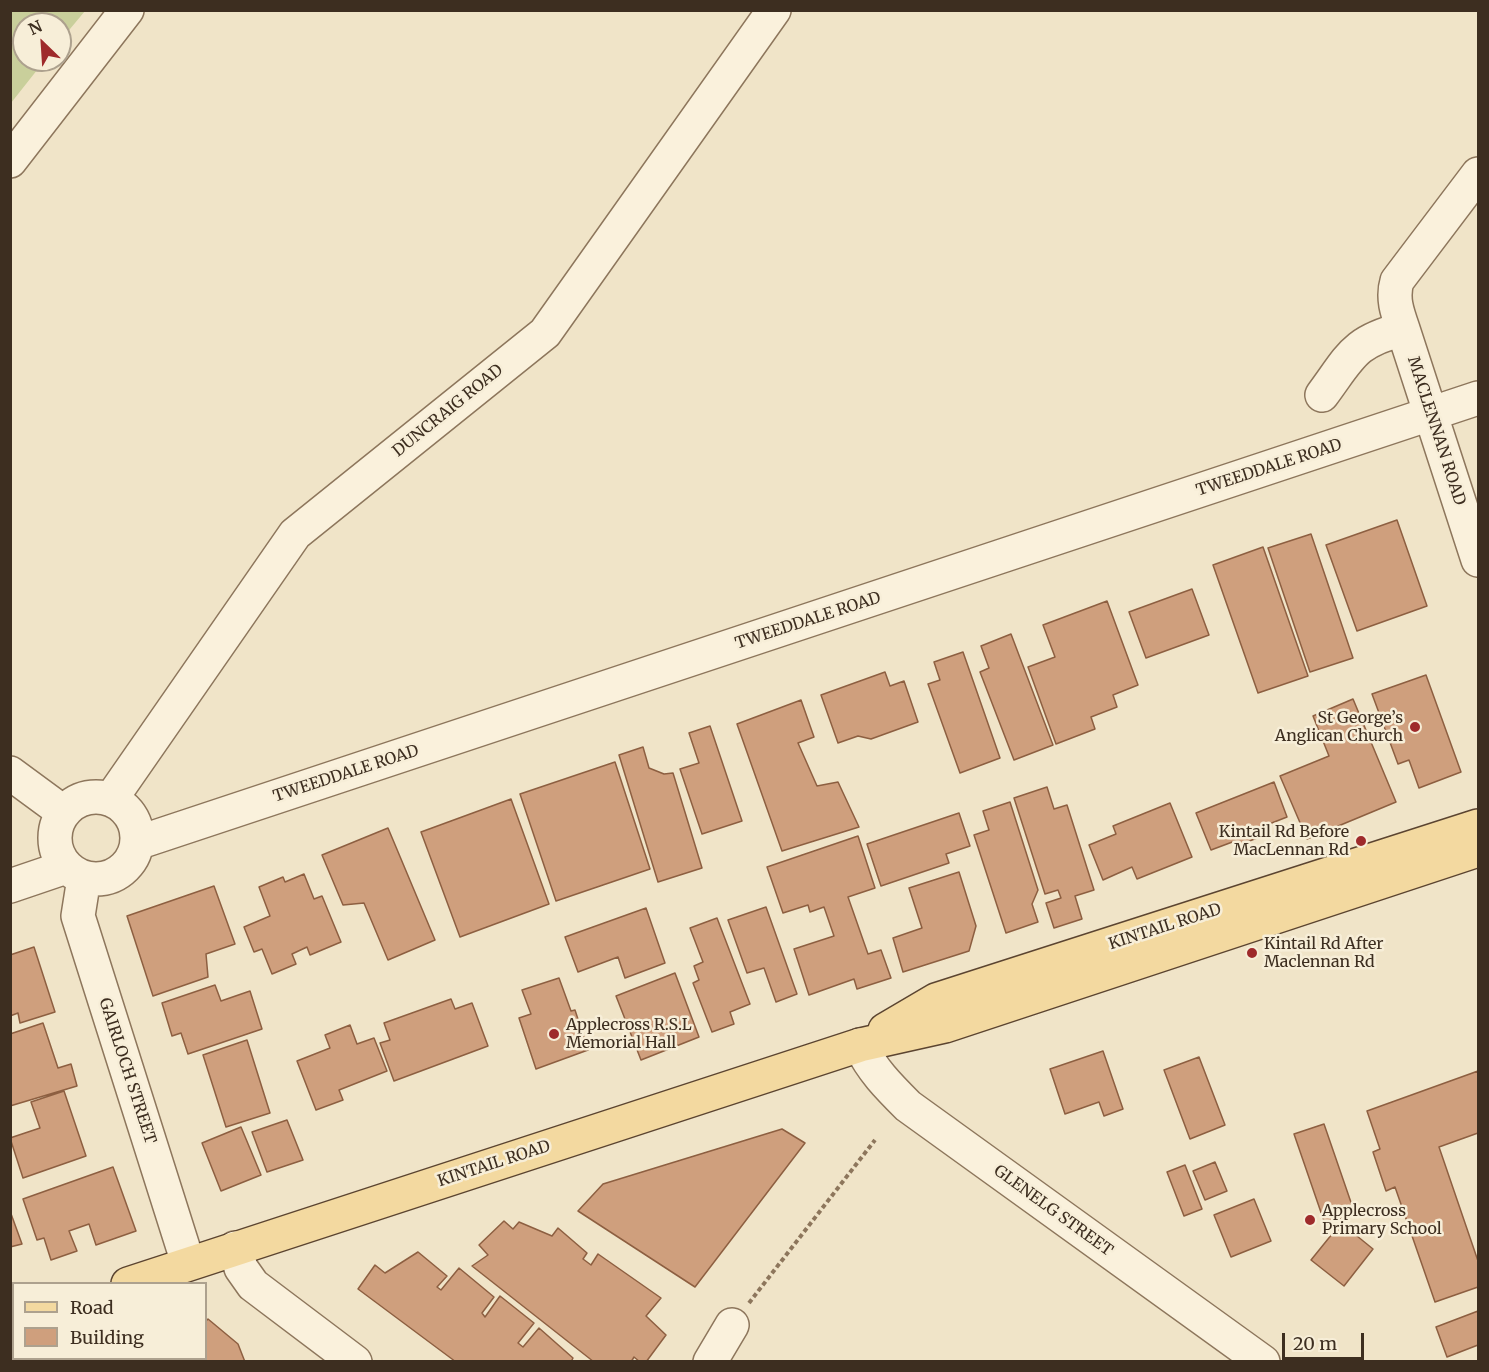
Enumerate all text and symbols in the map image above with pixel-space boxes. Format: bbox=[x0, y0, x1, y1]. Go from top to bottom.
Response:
north arrow bbox=[12, 12, 72, 72]
text: N bbox=[25, 16, 45, 39]
street label: MACLENNAN ROAD bbox=[1403, 354, 1469, 508]
street label: DUNCRAIG ROAD bbox=[389, 361, 507, 461]
street label: TWEEDDALE ROAD bbox=[1194, 435, 1344, 501]
street label: TWEEDDALE ROAD bbox=[733, 588, 883, 654]
place label: St George’s Anglican Church bbox=[1275, 708, 1403, 746]
marker: St George’s Anglican Church bbox=[1408, 720, 1422, 734]
street label: TWEEDDALE ROAD bbox=[271, 741, 421, 807]
place label: Kintail Rd Before MacLennan Rd bbox=[1219, 822, 1349, 860]
marker: Kintail Rd Before MacLennan Rd bbox=[1354, 834, 1368, 848]
street label: KINTAIL ROAD bbox=[1106, 900, 1224, 954]
place label: Kintail Rd After Maclennan Rd bbox=[1264, 934, 1383, 972]
marker: Kintail Rd After Maclennan Rd bbox=[1245, 946, 1259, 960]
street label: GAIRLOCH STREET bbox=[94, 996, 160, 1146]
place label: Applecross R.S.L Memorial Hall bbox=[566, 1015, 692, 1053]
marker: Applecross R.S.L Memorial Hall bbox=[547, 1027, 561, 1041]
street label: KINTAIL ROAD bbox=[435, 1137, 553, 1191]
street label: GLENELG STREET bbox=[990, 1161, 1116, 1261]
place label: Applecross Primary School bbox=[1322, 1201, 1442, 1239]
marker: Applecross Primary School bbox=[1303, 1213, 1317, 1227]
legend bbox=[12, 1282, 207, 1360]
text: Road bbox=[70, 1296, 114, 1319]
scale bar bbox=[1285, 1321, 1368, 1359]
text: Building bbox=[70, 1326, 144, 1349]
text: 20 m bbox=[1293, 1332, 1337, 1355]

